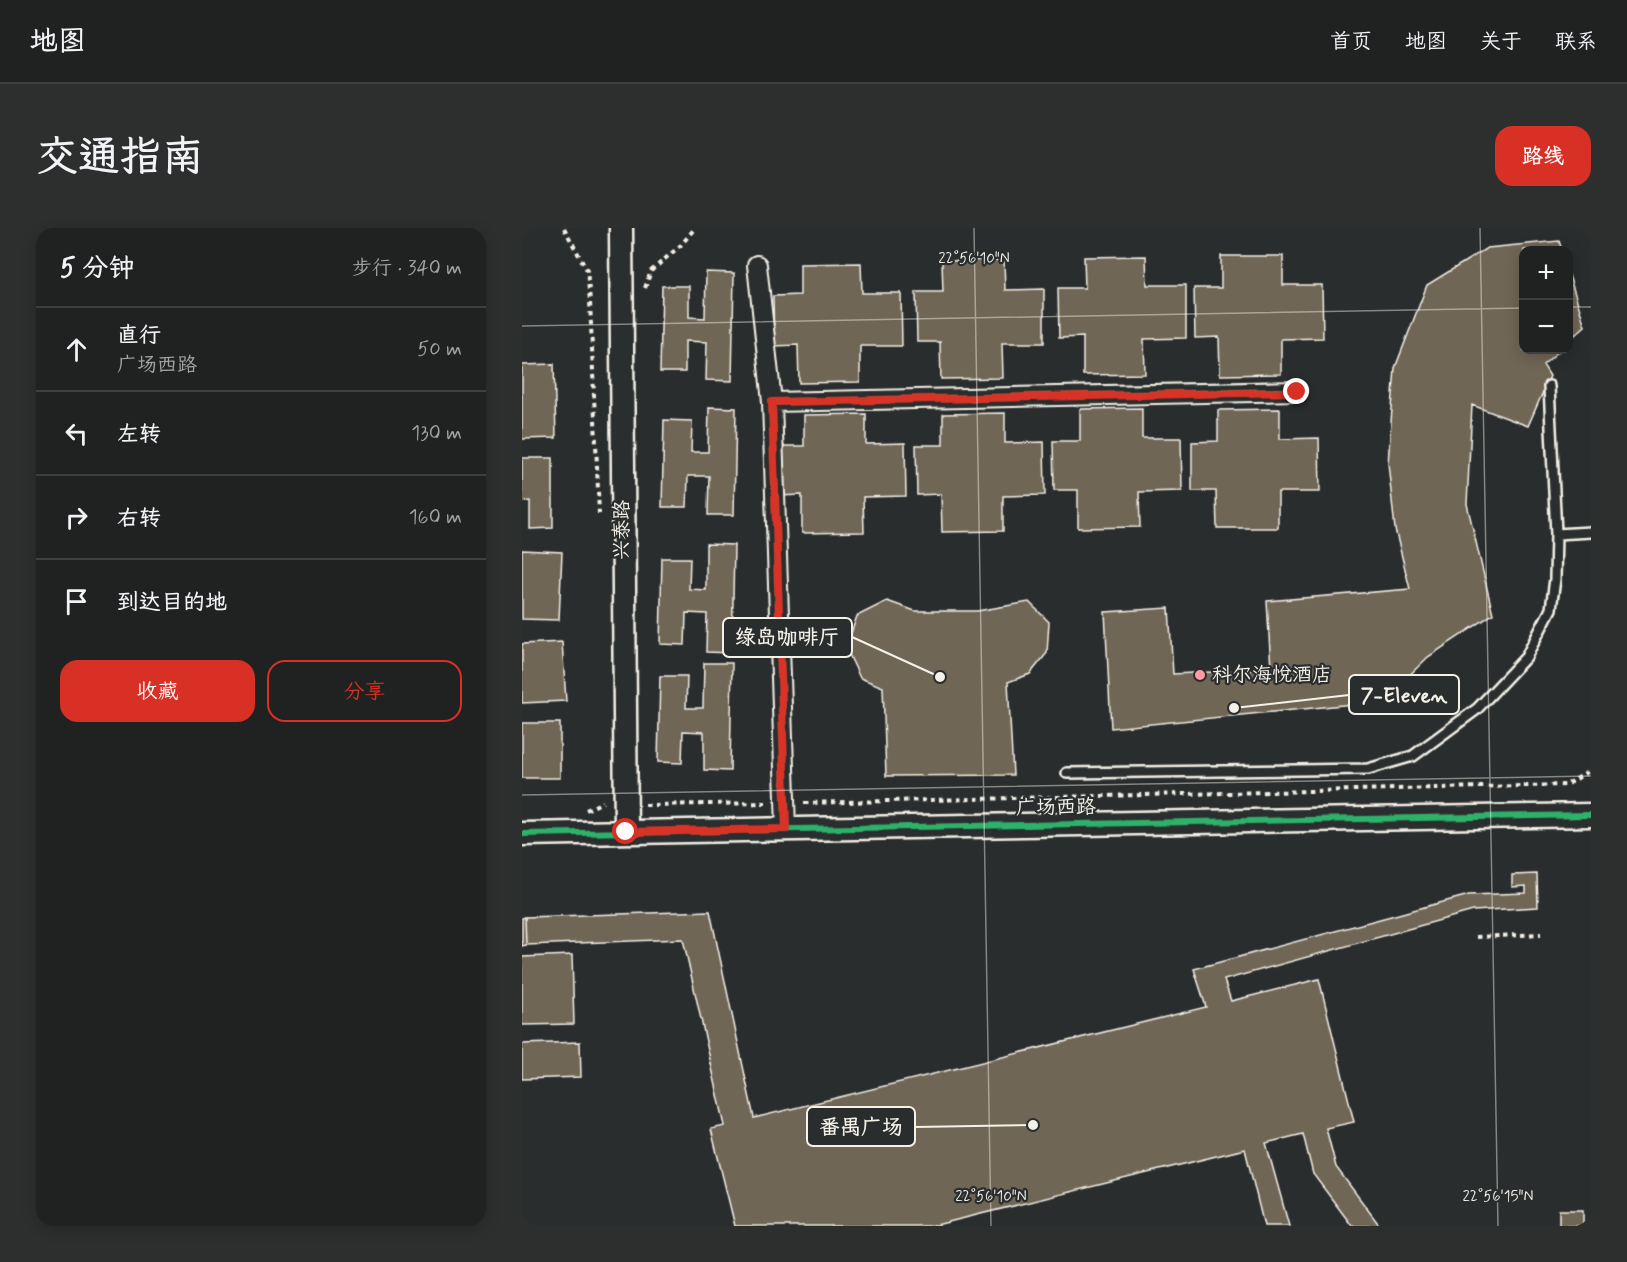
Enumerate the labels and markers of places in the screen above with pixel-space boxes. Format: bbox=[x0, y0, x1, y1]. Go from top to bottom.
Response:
callout: 绿岛咖啡厅 bbox=[723, 618, 852, 657]
place label: 科尔海悦酒店 bbox=[1212, 662, 1332, 689]
marker: 科尔海悦酒店 bbox=[1193, 668, 1207, 682]
callout: 7-Eleven bbox=[1349, 675, 1459, 714]
callout: 番禺广场 bbox=[807, 1107, 915, 1146]

